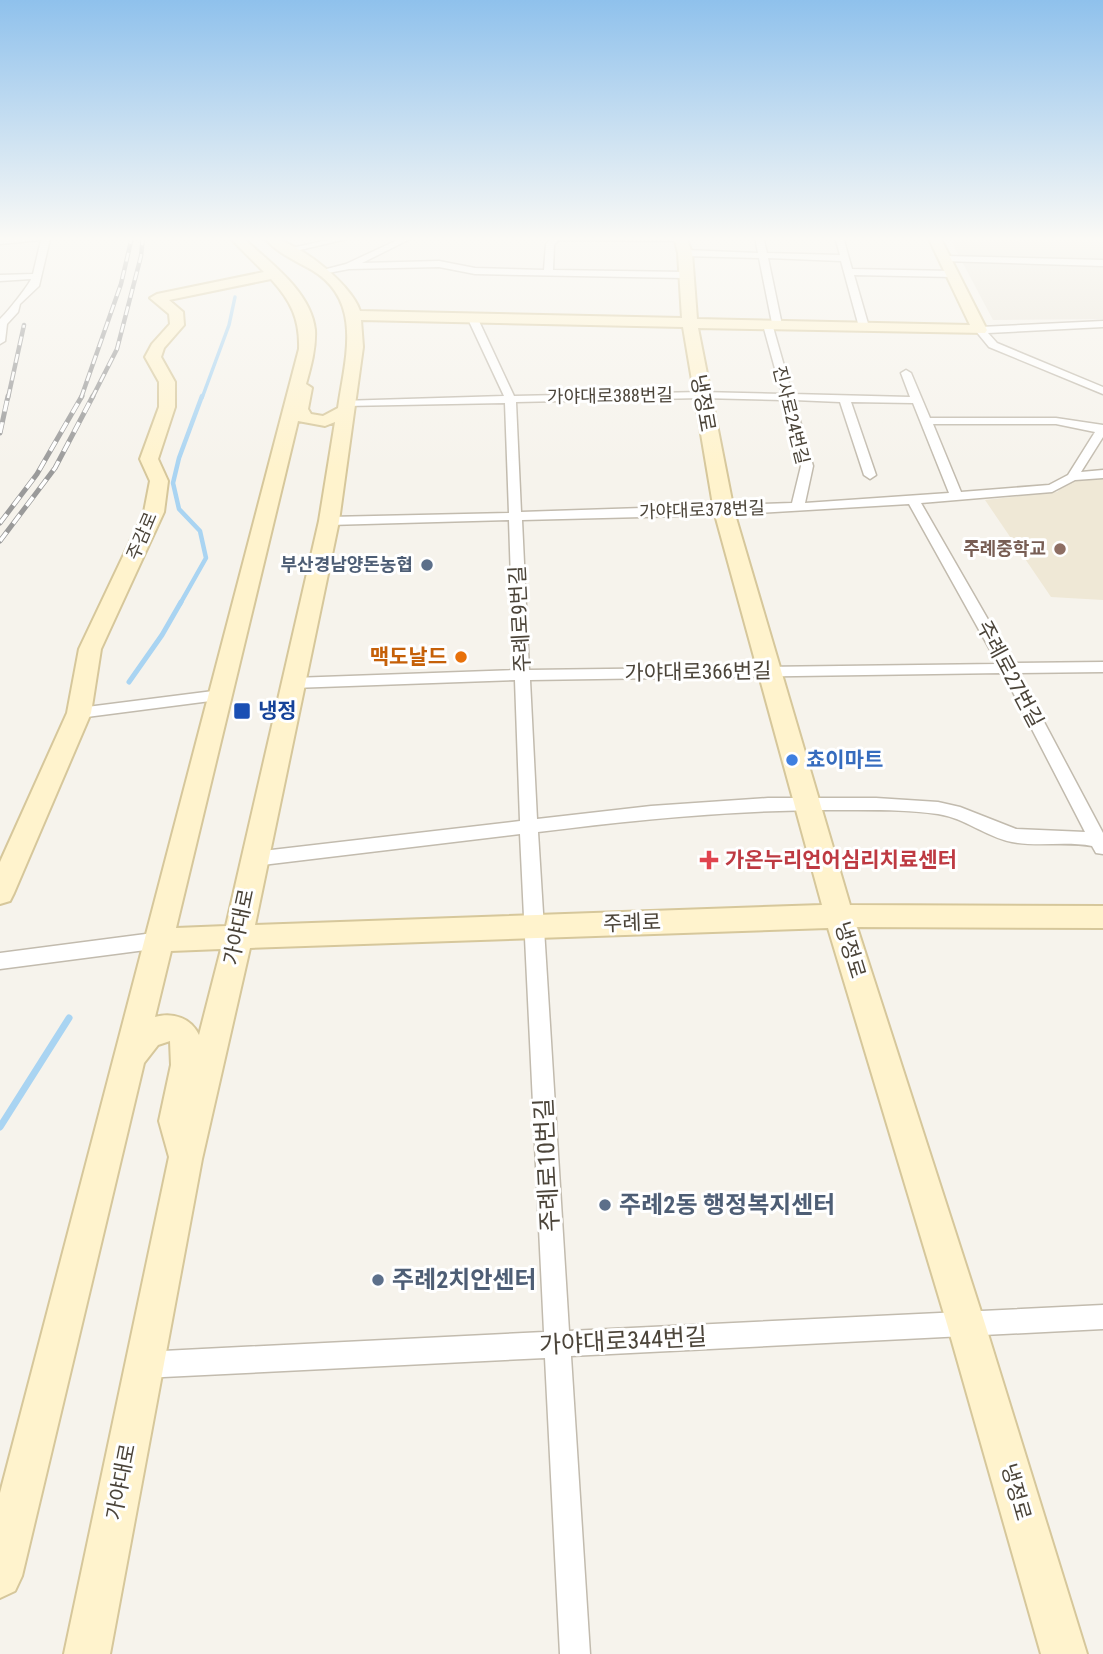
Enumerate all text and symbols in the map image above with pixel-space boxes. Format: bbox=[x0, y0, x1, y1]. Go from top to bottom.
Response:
street label: 진사로24번길 bbox=[769, 364, 814, 466]
street label: 냉정로 bbox=[686, 372, 720, 434]
street label: 가야대로388번길 bbox=[547, 384, 673, 407]
street label: 가야대로378번길 bbox=[639, 497, 765, 522]
street label: 주감로 bbox=[122, 509, 161, 563]
place label: 주례중학교 bbox=[963, 538, 1046, 559]
marker: 주례중학교 bbox=[1052, 541, 1068, 557]
place label: 부산경남양돈농협 bbox=[281, 554, 413, 575]
marker: 부산경남양돈농협 bbox=[419, 557, 435, 573]
street label: 주례로9번길 bbox=[505, 565, 535, 673]
street label: 주례로27번길 bbox=[972, 617, 1048, 731]
place label: 맥도날드 bbox=[370, 645, 447, 669]
marker: 맥도날드 bbox=[453, 649, 469, 665]
street label: 가야대로366번길 bbox=[624, 659, 772, 685]
place label: 냉정 bbox=[258, 699, 297, 723]
marker: 냉정 bbox=[232, 701, 252, 721]
place label: 쵸이마트 bbox=[806, 748, 883, 772]
marker: 쵸이마트 bbox=[784, 752, 800, 768]
place label: 가온누리언어심리치료센터 bbox=[725, 848, 957, 872]
marker: 가온누리언어심리치료센터 bbox=[699, 850, 719, 870]
street label: 가야대로 bbox=[219, 887, 259, 967]
street label: 주례로 bbox=[603, 910, 661, 936]
street label: 냉정로 bbox=[830, 919, 870, 981]
street label: 주례로10번길 bbox=[530, 1097, 564, 1233]
place label: 주례2동 행정복지센터 bbox=[619, 1191, 835, 1219]
marker: 주례2동 행정복지센터 bbox=[597, 1197, 613, 1213]
place label: 주례2치안센터 bbox=[392, 1266, 537, 1294]
marker: 주례2치안센터 bbox=[370, 1272, 386, 1288]
street label: 가야대로344번길 bbox=[538, 1323, 708, 1359]
street label: 가야대로 bbox=[102, 1442, 140, 1522]
street label: 냉정로 bbox=[996, 1461, 1036, 1523]

